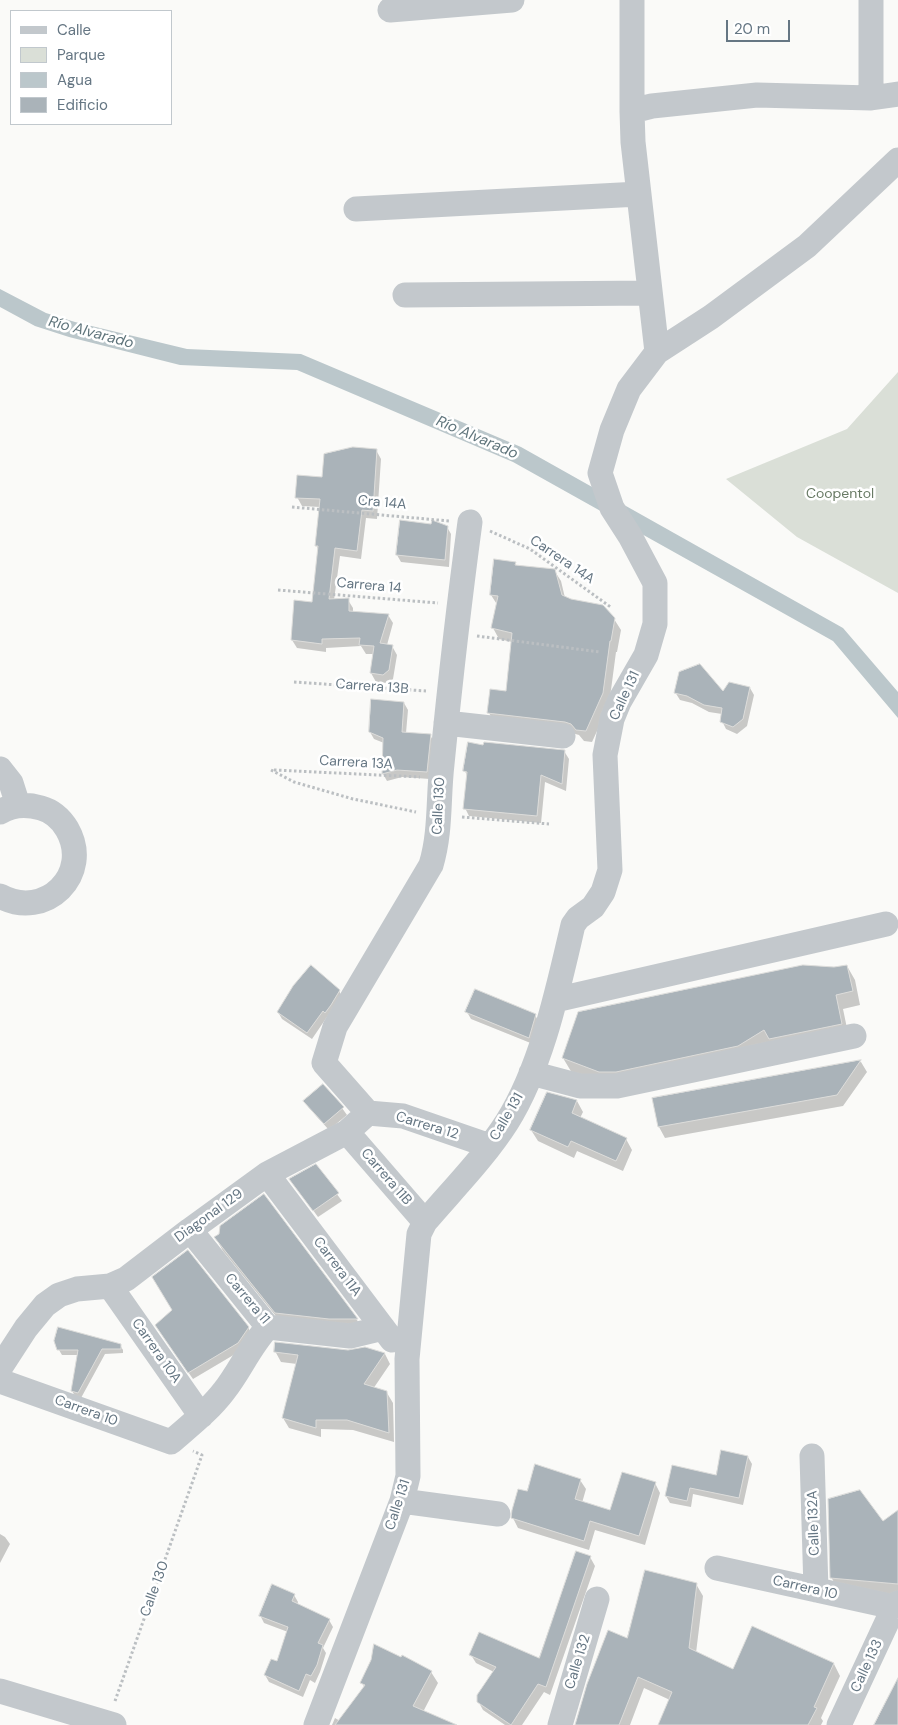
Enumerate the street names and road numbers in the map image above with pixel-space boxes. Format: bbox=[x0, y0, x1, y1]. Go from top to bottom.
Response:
street label: Cra 14A bbox=[357, 493, 407, 513]
street label: Carrera 14A bbox=[526, 532, 598, 588]
street label: Carrera 14 bbox=[336, 575, 402, 597]
street label: Calle 131 bbox=[606, 669, 644, 723]
street label: Carrera 13B bbox=[335, 676, 409, 698]
street label: Carrera 13A bbox=[319, 753, 393, 773]
street label: Calle 130 bbox=[429, 777, 449, 835]
street label: Calle 131 bbox=[487, 1090, 527, 1144]
street label: Carrera 12 bbox=[394, 1109, 460, 1143]
street label: Carrera 11B bbox=[357, 1145, 415, 1209]
street label: Diagonal 129 bbox=[172, 1186, 246, 1246]
street label: Carrera 11A bbox=[309, 1234, 365, 1300]
street label: Carrera 11 bbox=[221, 1270, 273, 1328]
street label: Carrera 10A bbox=[128, 1316, 184, 1386]
street label: Carrera 10 bbox=[52, 1392, 120, 1430]
street label: Calle 131 bbox=[382, 1478, 414, 1532]
street label: Calle 132A bbox=[804, 1490, 824, 1556]
street label: Calle 130 bbox=[137, 1559, 173, 1619]
street label: Carrera 10 bbox=[771, 1572, 839, 1604]
street label: Calle 132 bbox=[562, 1633, 594, 1691]
street label: Calle 133 bbox=[847, 1637, 887, 1695]

